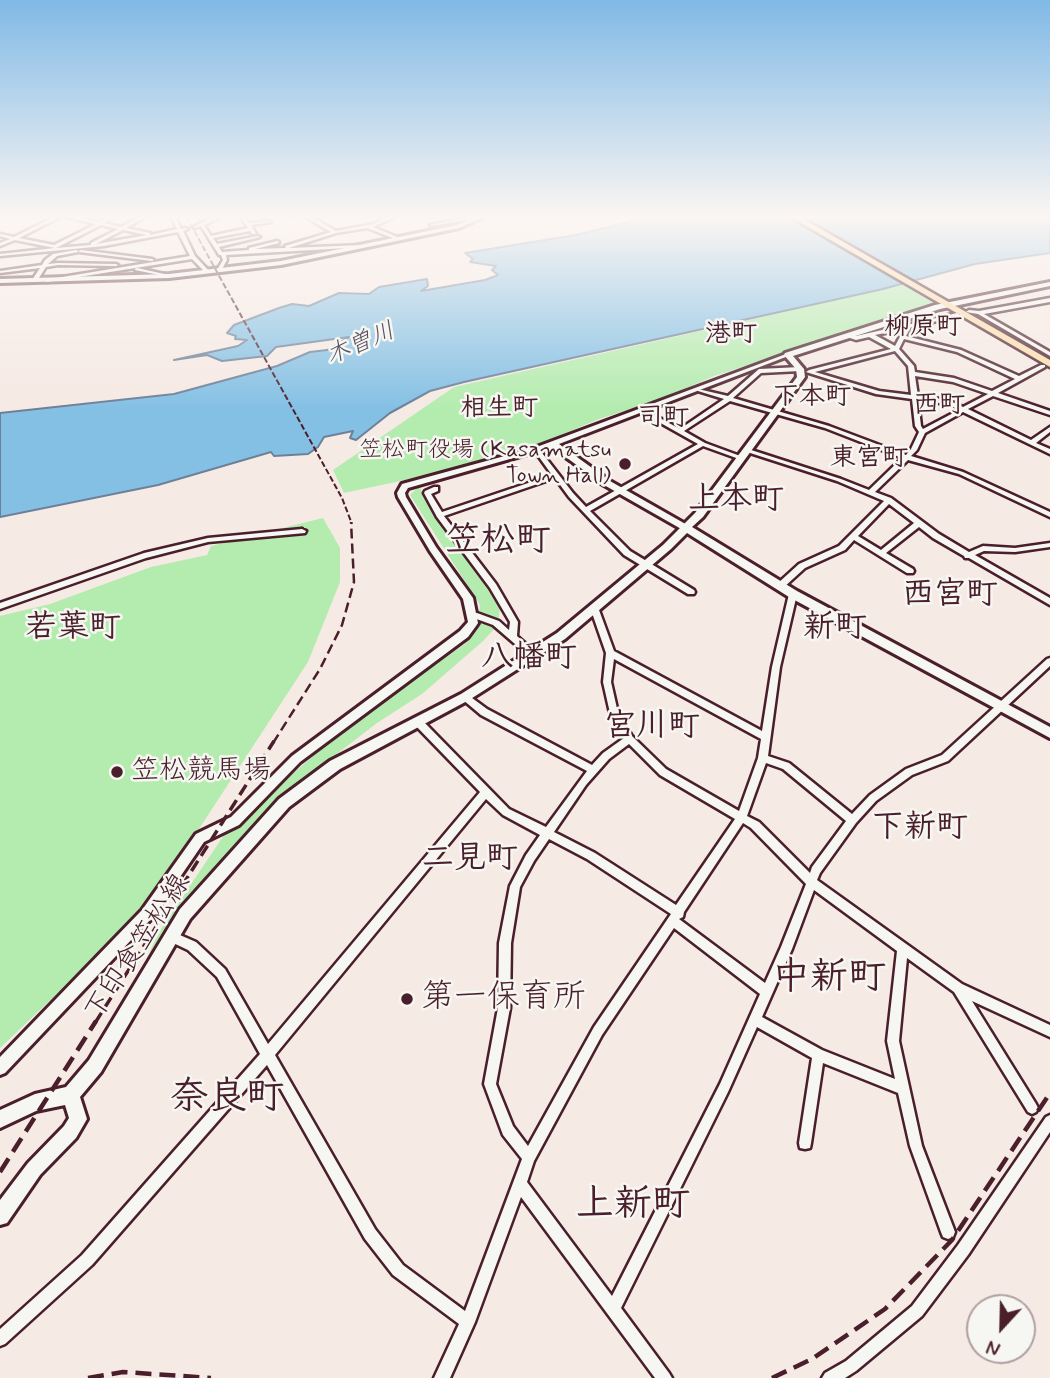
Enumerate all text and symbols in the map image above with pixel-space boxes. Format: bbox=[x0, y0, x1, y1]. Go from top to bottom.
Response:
district label: 柳原町 bbox=[884, 313, 962, 345]
water label: 木曽川 bbox=[322, 318, 400, 372]
district label: 港町 bbox=[705, 320, 757, 352]
district label: 下本町 bbox=[773, 383, 851, 415]
district label: 西町 bbox=[913, 391, 965, 423]
district label: 相生町 bbox=[460, 394, 538, 426]
district label: 司町 bbox=[637, 404, 689, 436]
place label: 笠松町役場 (Kasamatsu Town Hall) bbox=[359, 437, 611, 491]
district label: 東宮町 bbox=[830, 444, 908, 476]
marker: 笠松町役場 (Kasamatsu Town Hall) bbox=[617, 456, 633, 472]
district label: 上本町 bbox=[688, 482, 784, 520]
district label: 笠松町 bbox=[446, 522, 550, 564]
district label: 西宮町 bbox=[902, 577, 998, 615]
district label: 若葉町 bbox=[25, 610, 121, 648]
district label: 新町 bbox=[803, 610, 867, 648]
district label: 八幡町 bbox=[481, 640, 577, 678]
district label: 宮川町 bbox=[604, 709, 700, 747]
place label: 笠松競馬場 bbox=[131, 755, 271, 789]
marker: 笠松競馬場 bbox=[109, 764, 125, 780]
district label: 下新町 bbox=[872, 810, 968, 848]
district label: 二見町 bbox=[422, 841, 518, 879]
street label: 下印食笠松線 bbox=[79, 868, 199, 1028]
district label: 中新町 bbox=[772, 957, 886, 1003]
place label: 第一保育所 bbox=[421, 979, 586, 1019]
marker: 第一保育所 bbox=[399, 991, 415, 1007]
district label: 奈良町 bbox=[170, 1077, 284, 1123]
district label: 上新町 bbox=[576, 1184, 690, 1230]
north arrow bbox=[966, 1294, 1036, 1364]
text: N bbox=[983, 1333, 1004, 1361]

